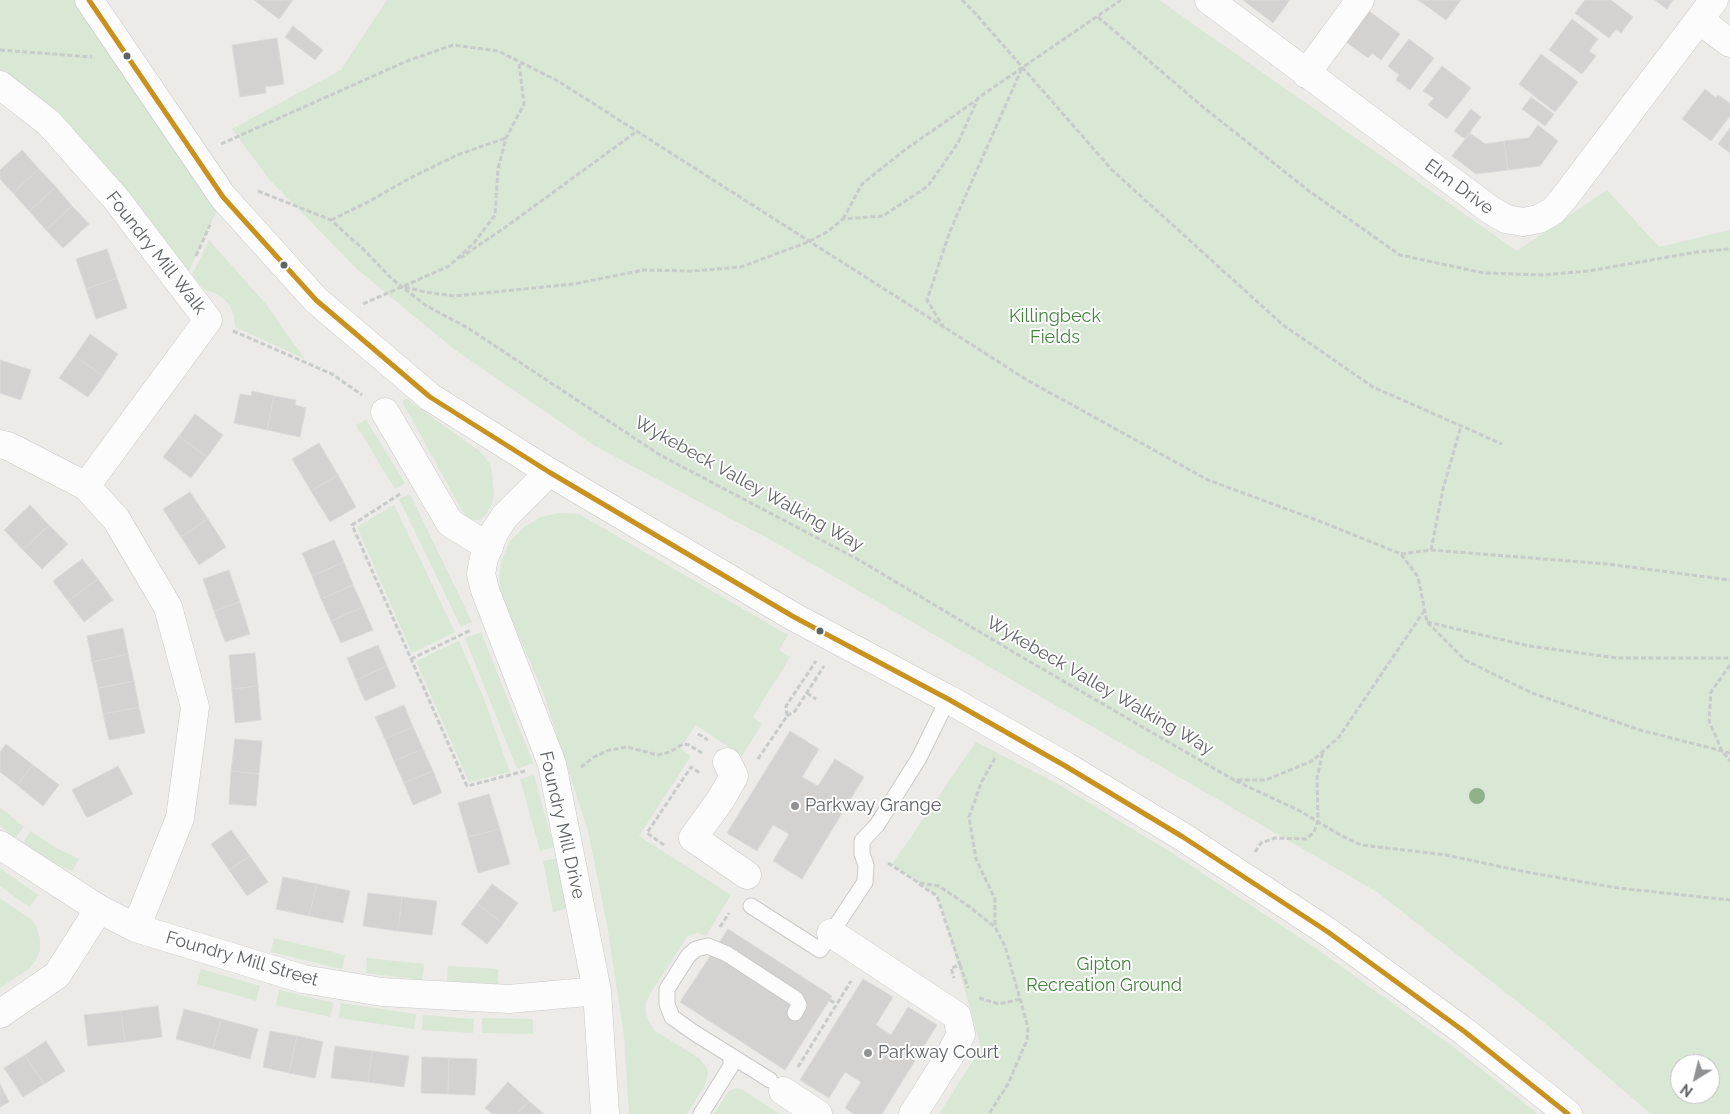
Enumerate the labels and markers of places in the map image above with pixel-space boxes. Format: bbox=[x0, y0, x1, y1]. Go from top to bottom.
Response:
unlabelled marker bbox=[122, 51, 132, 61]
unlabelled marker bbox=[279, 260, 289, 270]
unlabelled marker bbox=[815, 626, 825, 636]
place label: Parkway Grange bbox=[805, 795, 941, 817]
marker: Parkway Grange bbox=[789, 800, 801, 812]
place label: Parkway Court bbox=[878, 1042, 999, 1064]
marker: Parkway Court bbox=[862, 1047, 874, 1059]

